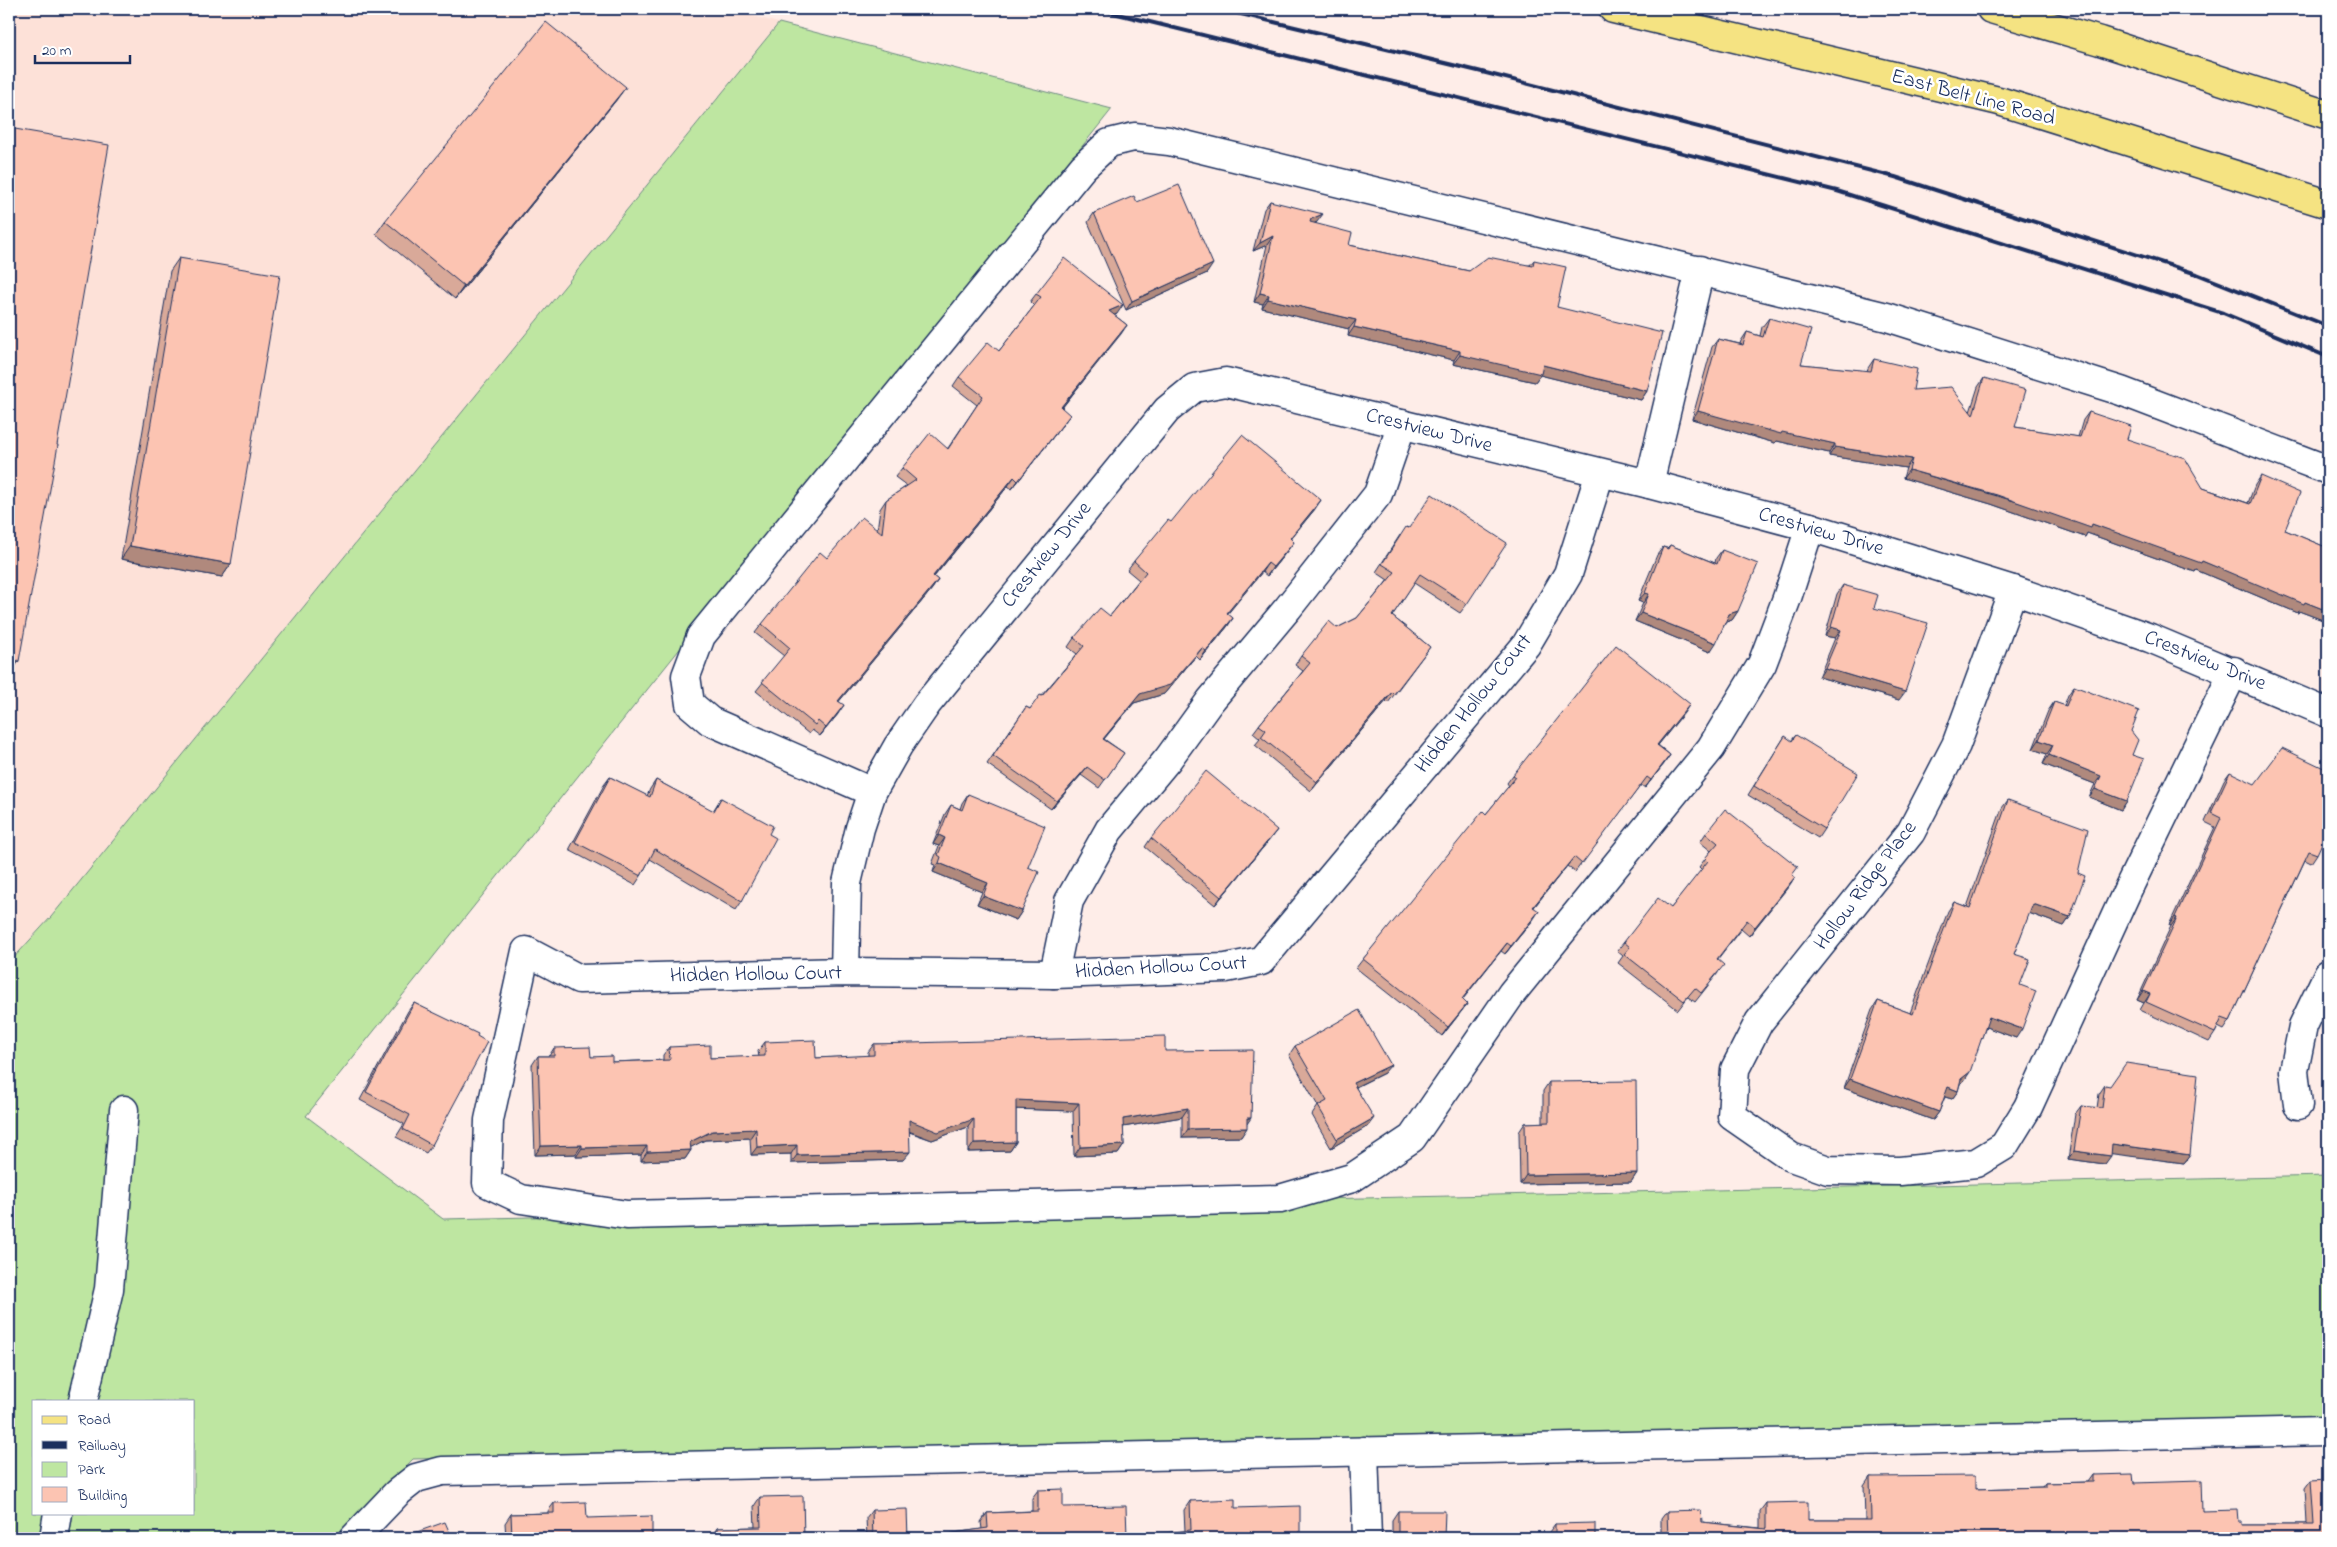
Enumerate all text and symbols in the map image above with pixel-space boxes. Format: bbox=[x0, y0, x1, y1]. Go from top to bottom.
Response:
scale bar bbox=[35, 32, 130, 64]
text: 20 m bbox=[42, 40, 72, 62]
street label: East Belt Line Road bbox=[1888, 62, 2059, 134]
street label: Crestview Drive bbox=[1363, 401, 1496, 461]
street label: Crestview Drive bbox=[995, 495, 1100, 615]
street label: Crestview Drive bbox=[1755, 500, 1888, 564]
street label: Crestview Drive bbox=[2139, 623, 2271, 699]
street label: Hidden Hollow Court bbox=[1408, 628, 1540, 780]
street label: Hollow Ridge Place bbox=[1807, 814, 1927, 958]
street label: Hidden Hollow Court bbox=[1074, 949, 1248, 987]
street label: Hidden Hollow Court bbox=[670, 959, 842, 991]
legend bbox=[32, 1400, 195, 1514]
text: Road bbox=[78, 1409, 111, 1431]
text: Railway bbox=[78, 1435, 126, 1458]
text: Park bbox=[78, 1459, 106, 1481]
text: Building bbox=[77, 1485, 127, 1508]

